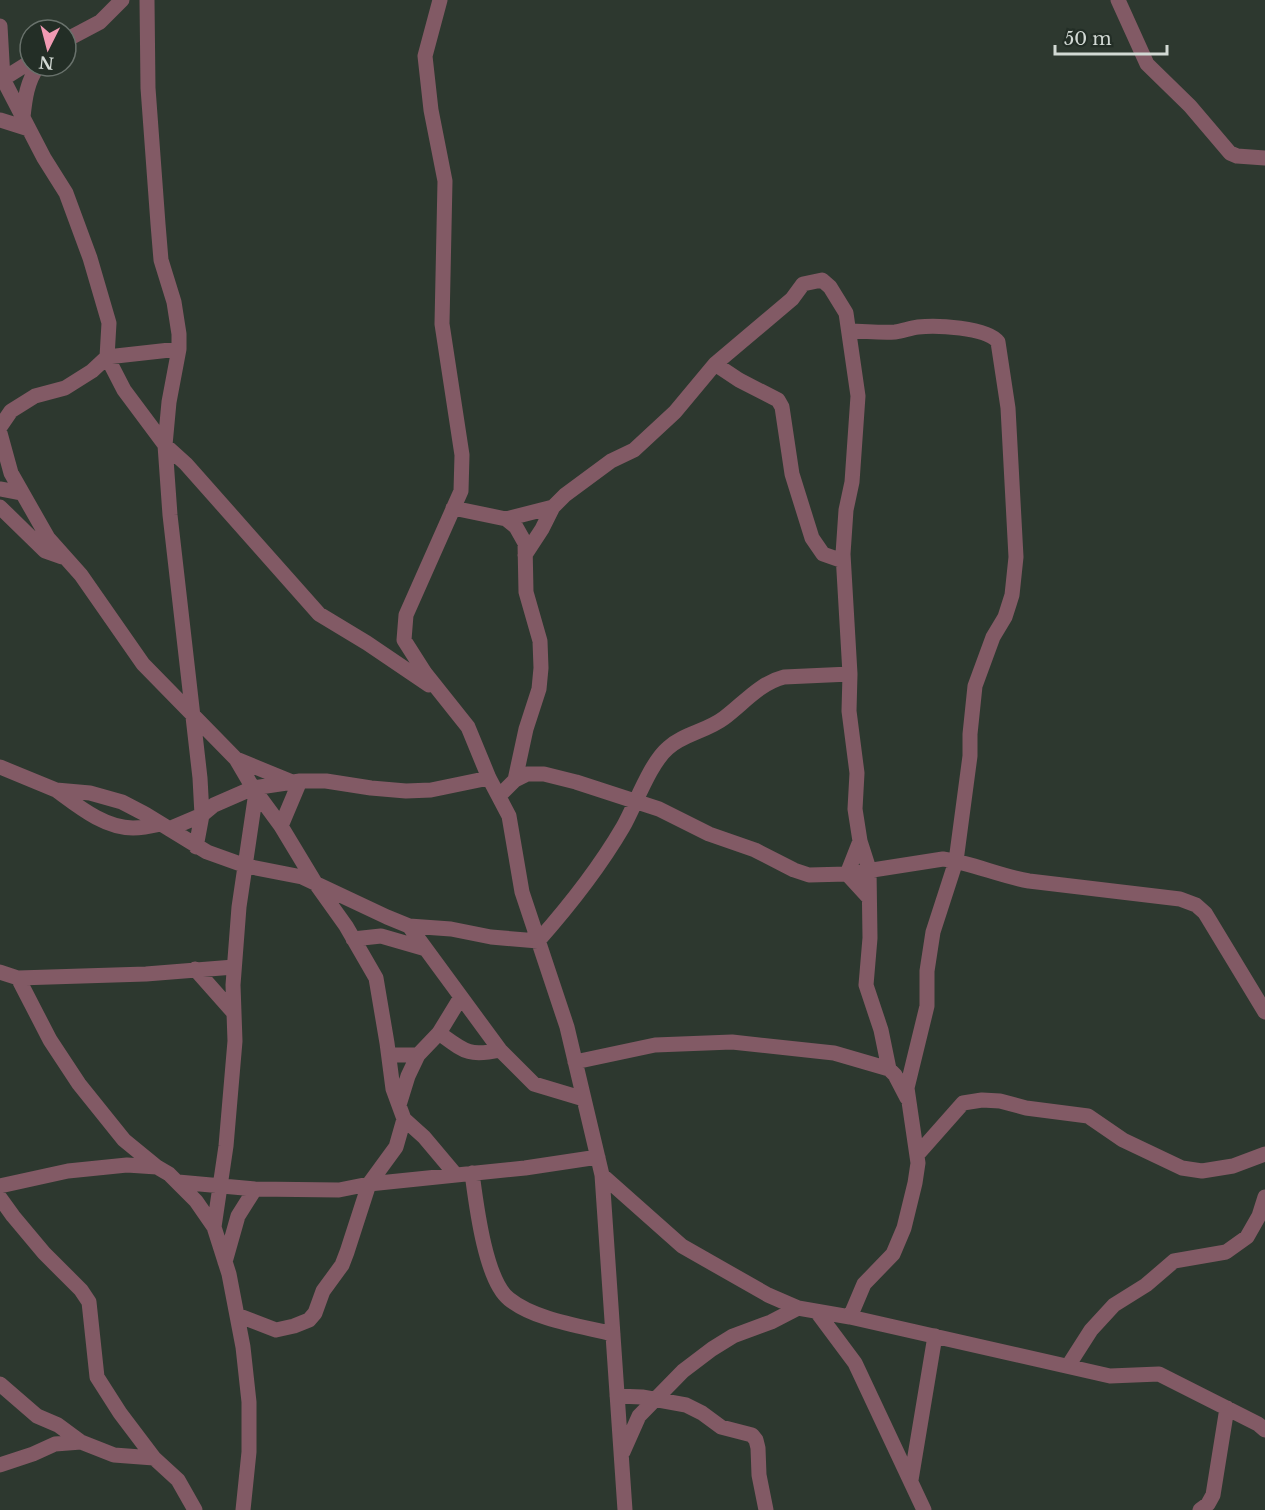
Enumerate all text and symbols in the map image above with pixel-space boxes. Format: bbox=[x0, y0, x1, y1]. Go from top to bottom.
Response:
north arrow bbox=[18, 18, 78, 78]
scale bar bbox=[1055, 18, 1168, 56]
text: 50 m bbox=[1064, 28, 1112, 50]
text: N bbox=[38, 52, 55, 74]

